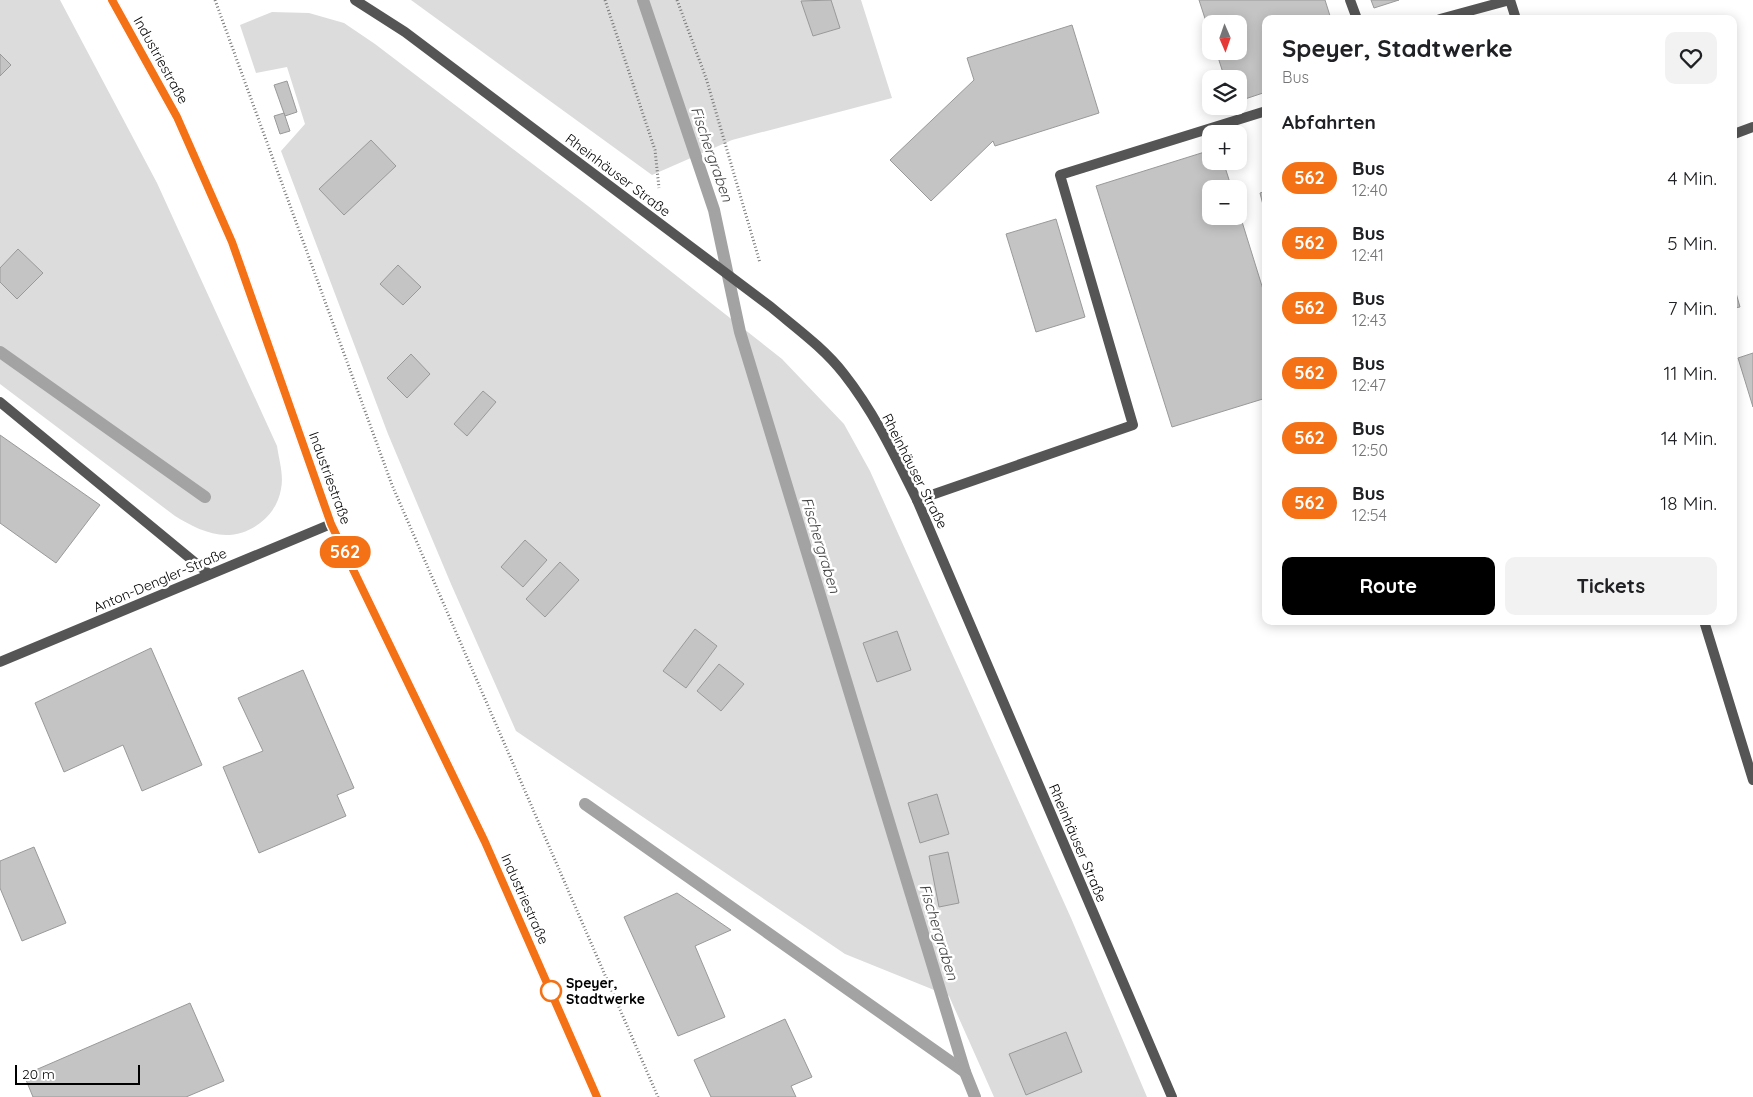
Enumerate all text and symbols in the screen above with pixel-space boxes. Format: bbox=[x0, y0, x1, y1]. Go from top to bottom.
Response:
street label: Industriestraße bbox=[130, 13, 192, 107]
north arrow bbox=[1202, 15, 1248, 60]
map controls bbox=[1202, 15, 1247, 225]
button: heart bbox=[1665, 32, 1717, 84]
text: Speyer, Stadtwerke bbox=[1282, 33, 1513, 63]
text: Bus bbox=[1282, 67, 1309, 87]
button: layers bbox=[1202, 70, 1247, 115]
water label: Fischergraben bbox=[687, 104, 737, 204]
text: Abfahrten bbox=[1282, 110, 1376, 134]
button: + bbox=[1202, 125, 1247, 170]
street label: Rheinhäuser Straße bbox=[562, 130, 674, 220]
text: Bus bbox=[1352, 156, 1385, 180]
text: 562 bbox=[1294, 166, 1325, 189]
text: 4 Min. bbox=[1668, 166, 1717, 190]
button: − bbox=[1202, 180, 1247, 225]
text: 12:40 bbox=[1352, 180, 1388, 200]
text: Bus bbox=[1352, 221, 1385, 245]
text: 562 bbox=[1294, 231, 1325, 254]
text: 5 Min. bbox=[1667, 231, 1717, 255]
text: 12:41 bbox=[1352, 245, 1384, 265]
text: Bus bbox=[1352, 286, 1385, 310]
text: 562 bbox=[1294, 296, 1325, 319]
text: 7 Min. bbox=[1668, 296, 1717, 320]
text: 12:43 bbox=[1352, 310, 1387, 330]
text: Bus bbox=[1352, 351, 1385, 375]
text: 562 bbox=[1294, 361, 1325, 384]
text: 11 Min. bbox=[1664, 361, 1717, 385]
text: 12:47 bbox=[1352, 375, 1386, 395]
street label: Rheinhäuser Straße bbox=[878, 410, 952, 532]
text: Bus bbox=[1352, 416, 1385, 440]
text: 562 bbox=[1294, 426, 1325, 449]
text: 14 Min. bbox=[1661, 426, 1717, 450]
street label: Industriestraße bbox=[305, 429, 355, 527]
text: 12:50 bbox=[1352, 440, 1388, 460]
text: Bus bbox=[1352, 481, 1385, 505]
text: 562 bbox=[1294, 491, 1325, 514]
text: 18 Min. bbox=[1660, 491, 1717, 515]
water label: Fischergraben bbox=[797, 495, 845, 596]
text: 12:54 bbox=[1352, 505, 1387, 525]
line badge: 562 bbox=[316, 536, 374, 568]
text: 562 bbox=[330, 540, 360, 563]
street label: Anton-Dengler-Straße bbox=[91, 544, 230, 616]
button: Route bbox=[1282, 557, 1495, 615]
button: Tickets bbox=[1505, 557, 1717, 615]
street label: Rheinhäuser Straße bbox=[1045, 781, 1111, 905]
street label: Industriestraße bbox=[497, 851, 553, 947]
water label: Fischergraben bbox=[915, 882, 963, 983]
place label: Speyer, Stadtwerke bbox=[566, 974, 645, 1008]
marker: Speyer, Stadtwerke bbox=[540, 980, 562, 1002]
scale bar bbox=[15, 1062, 140, 1085]
text: 20 m bbox=[22, 1065, 55, 1083]

